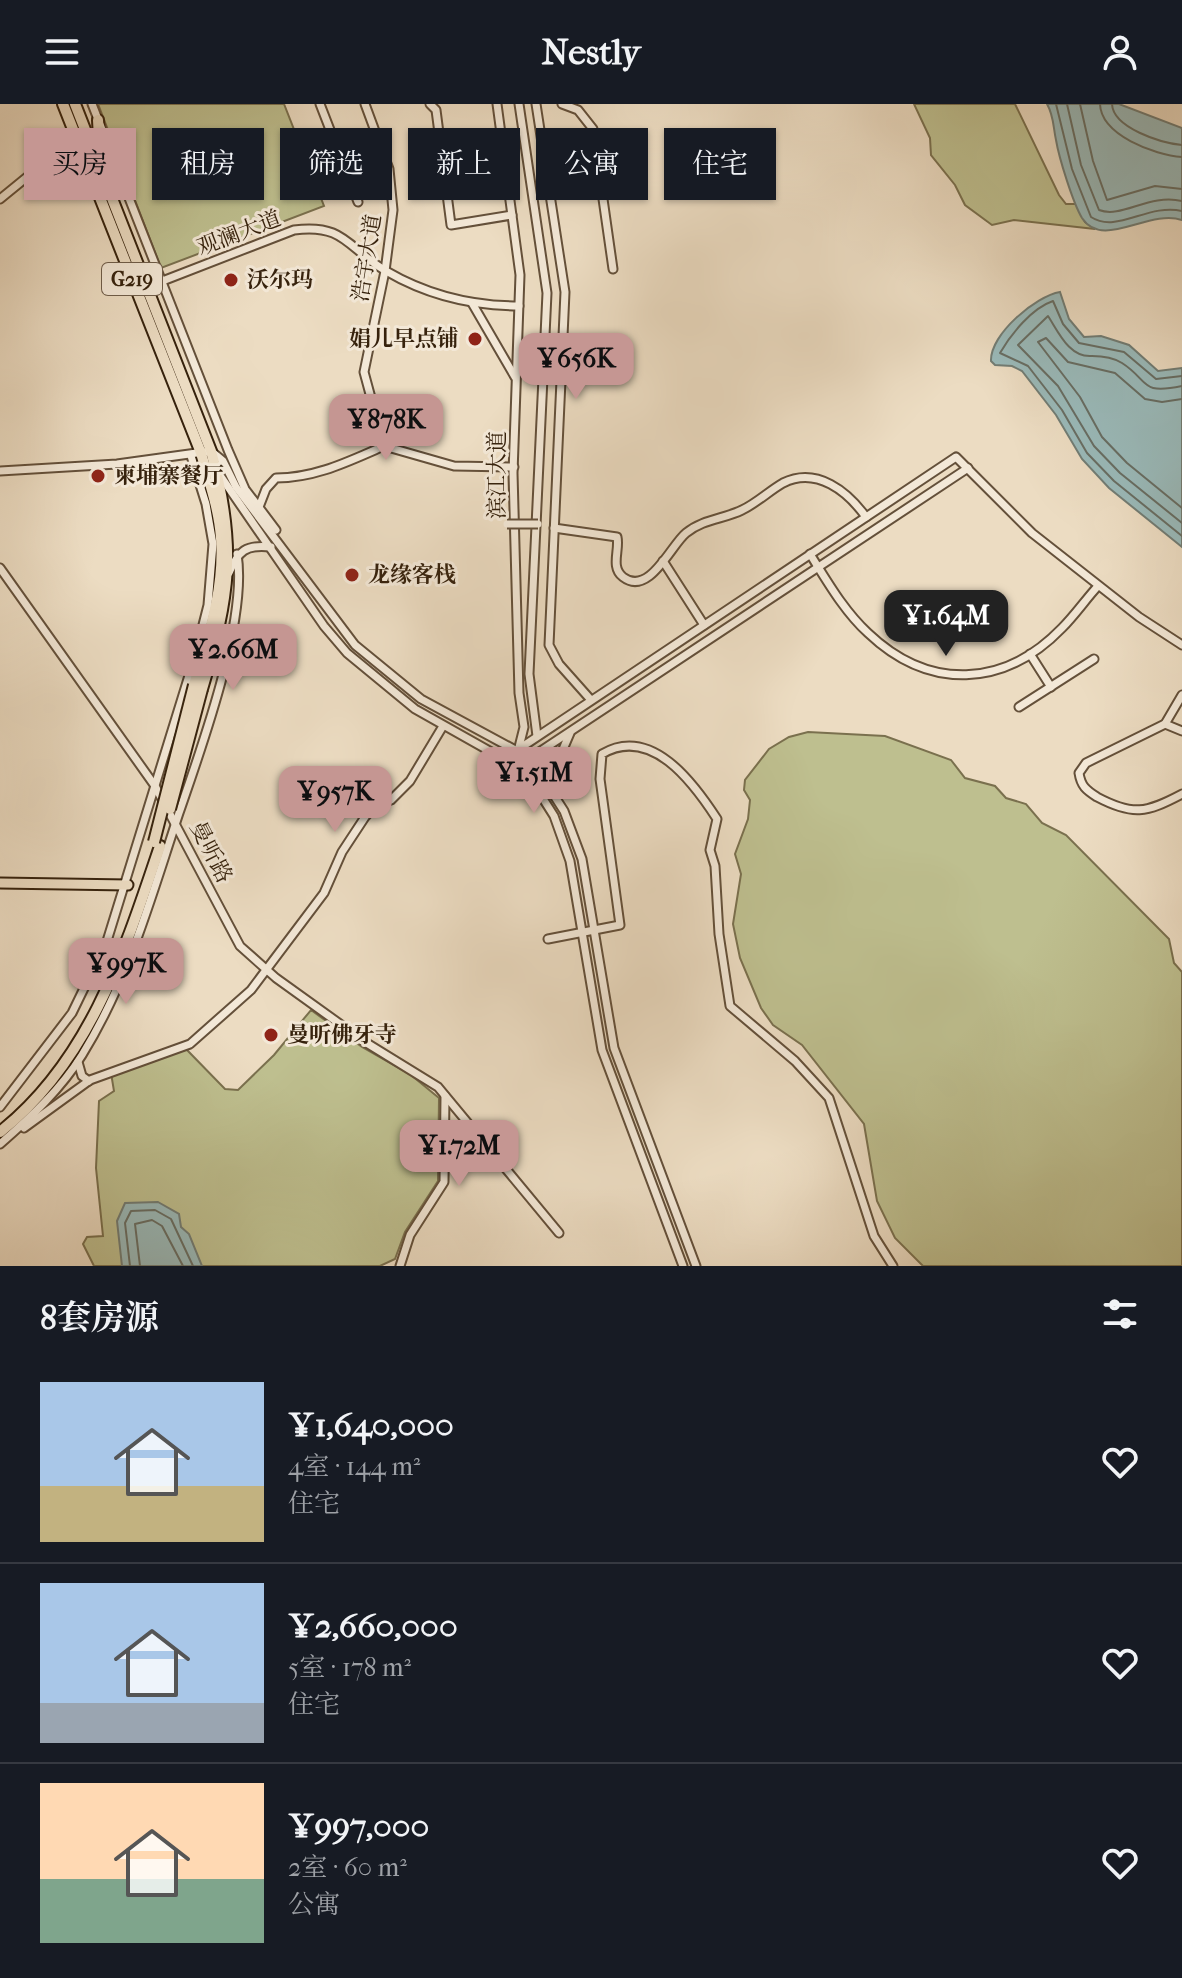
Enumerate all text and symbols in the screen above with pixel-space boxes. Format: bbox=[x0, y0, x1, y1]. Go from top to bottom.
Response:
icon: menu bbox=[40, 30, 84, 74]
icon: person bbox=[1098, 30, 1142, 74]
text: Nestly bbox=[542, 31, 641, 73]
chip: 买房 bbox=[24, 128, 136, 200]
chip: 租房 bbox=[152, 128, 264, 200]
chip: 筛选 bbox=[280, 128, 392, 200]
chip: 新上 bbox=[408, 128, 520, 200]
chip: 公寓 bbox=[536, 128, 648, 200]
chip: 住宅 bbox=[664, 128, 776, 200]
street label: 观澜大道 bbox=[193, 205, 285, 261]
street label: 浩宇大道 bbox=[347, 213, 387, 303]
road number: G219 bbox=[102, 263, 162, 295]
place label: 沃尔玛 bbox=[247, 267, 313, 293]
marker: 沃尔玛 bbox=[222, 271, 240, 289]
place label: 娟儿早点铺 bbox=[349, 326, 459, 352]
marker: 娟儿早点铺 bbox=[466, 330, 484, 348]
pin: ¥656K bbox=[520, 333, 632, 401]
text: ¥656K bbox=[537, 343, 615, 374]
pin: ¥878K bbox=[330, 394, 442, 462]
text: ¥878K bbox=[347, 404, 425, 435]
street label: 滨江大道 bbox=[484, 431, 510, 519]
place label: 柬埔寨餐厅 bbox=[114, 463, 224, 489]
marker: 柬埔寨餐厅 bbox=[89, 467, 107, 485]
place label: 龙缘客栈 bbox=[368, 562, 456, 588]
marker: 龙缘客栈 bbox=[343, 566, 361, 584]
pin: ¥1.64M bbox=[881, 590, 1011, 658]
text: ¥1.64M bbox=[902, 600, 990, 631]
pin: ¥2.66M bbox=[168, 624, 298, 692]
text: ¥2.66M bbox=[188, 634, 278, 665]
pin: ¥1.51M bbox=[469, 747, 599, 815]
text: ¥1.51M bbox=[495, 757, 573, 788]
pin: ¥957K bbox=[279, 766, 391, 834]
text: ¥957K bbox=[297, 776, 373, 807]
street label: 曼听路 bbox=[184, 817, 238, 887]
pin: ¥997K bbox=[70, 938, 182, 1006]
text: ¥997K bbox=[87, 948, 165, 979]
place label: 曼听佛牙寺 bbox=[287, 1022, 397, 1048]
marker: 曼听佛牙寺 bbox=[262, 1026, 280, 1044]
pin: ¥1.72M bbox=[394, 1120, 524, 1188]
text: ¥1.72M bbox=[418, 1130, 500, 1161]
icon: filters bbox=[1098, 1292, 1142, 1336]
text: 8套房源 bbox=[40, 1298, 159, 1338]
text: ¥1,640,000 bbox=[288, 1405, 454, 1445]
icon: home bbox=[104, 1414, 200, 1510]
icon: heart bbox=[1098, 1440, 1142, 1484]
text: 4室 · 144 m² bbox=[288, 1451, 420, 1482]
text: 住宅 bbox=[288, 1488, 340, 1519]
text: ¥2,660,000 bbox=[288, 1606, 458, 1646]
icon: home bbox=[104, 1615, 200, 1711]
icon: heart bbox=[1098, 1641, 1142, 1685]
text: 5室 · 178 m² bbox=[288, 1652, 411, 1683]
text: 住宅 bbox=[288, 1689, 340, 1720]
text: ¥997,000 bbox=[288, 1806, 429, 1846]
icon: home bbox=[104, 1815, 200, 1911]
icon: heart bbox=[1098, 1841, 1142, 1885]
text: 2室 · 60 m² bbox=[288, 1852, 407, 1883]
text: 公寓 bbox=[288, 1889, 340, 1920]

